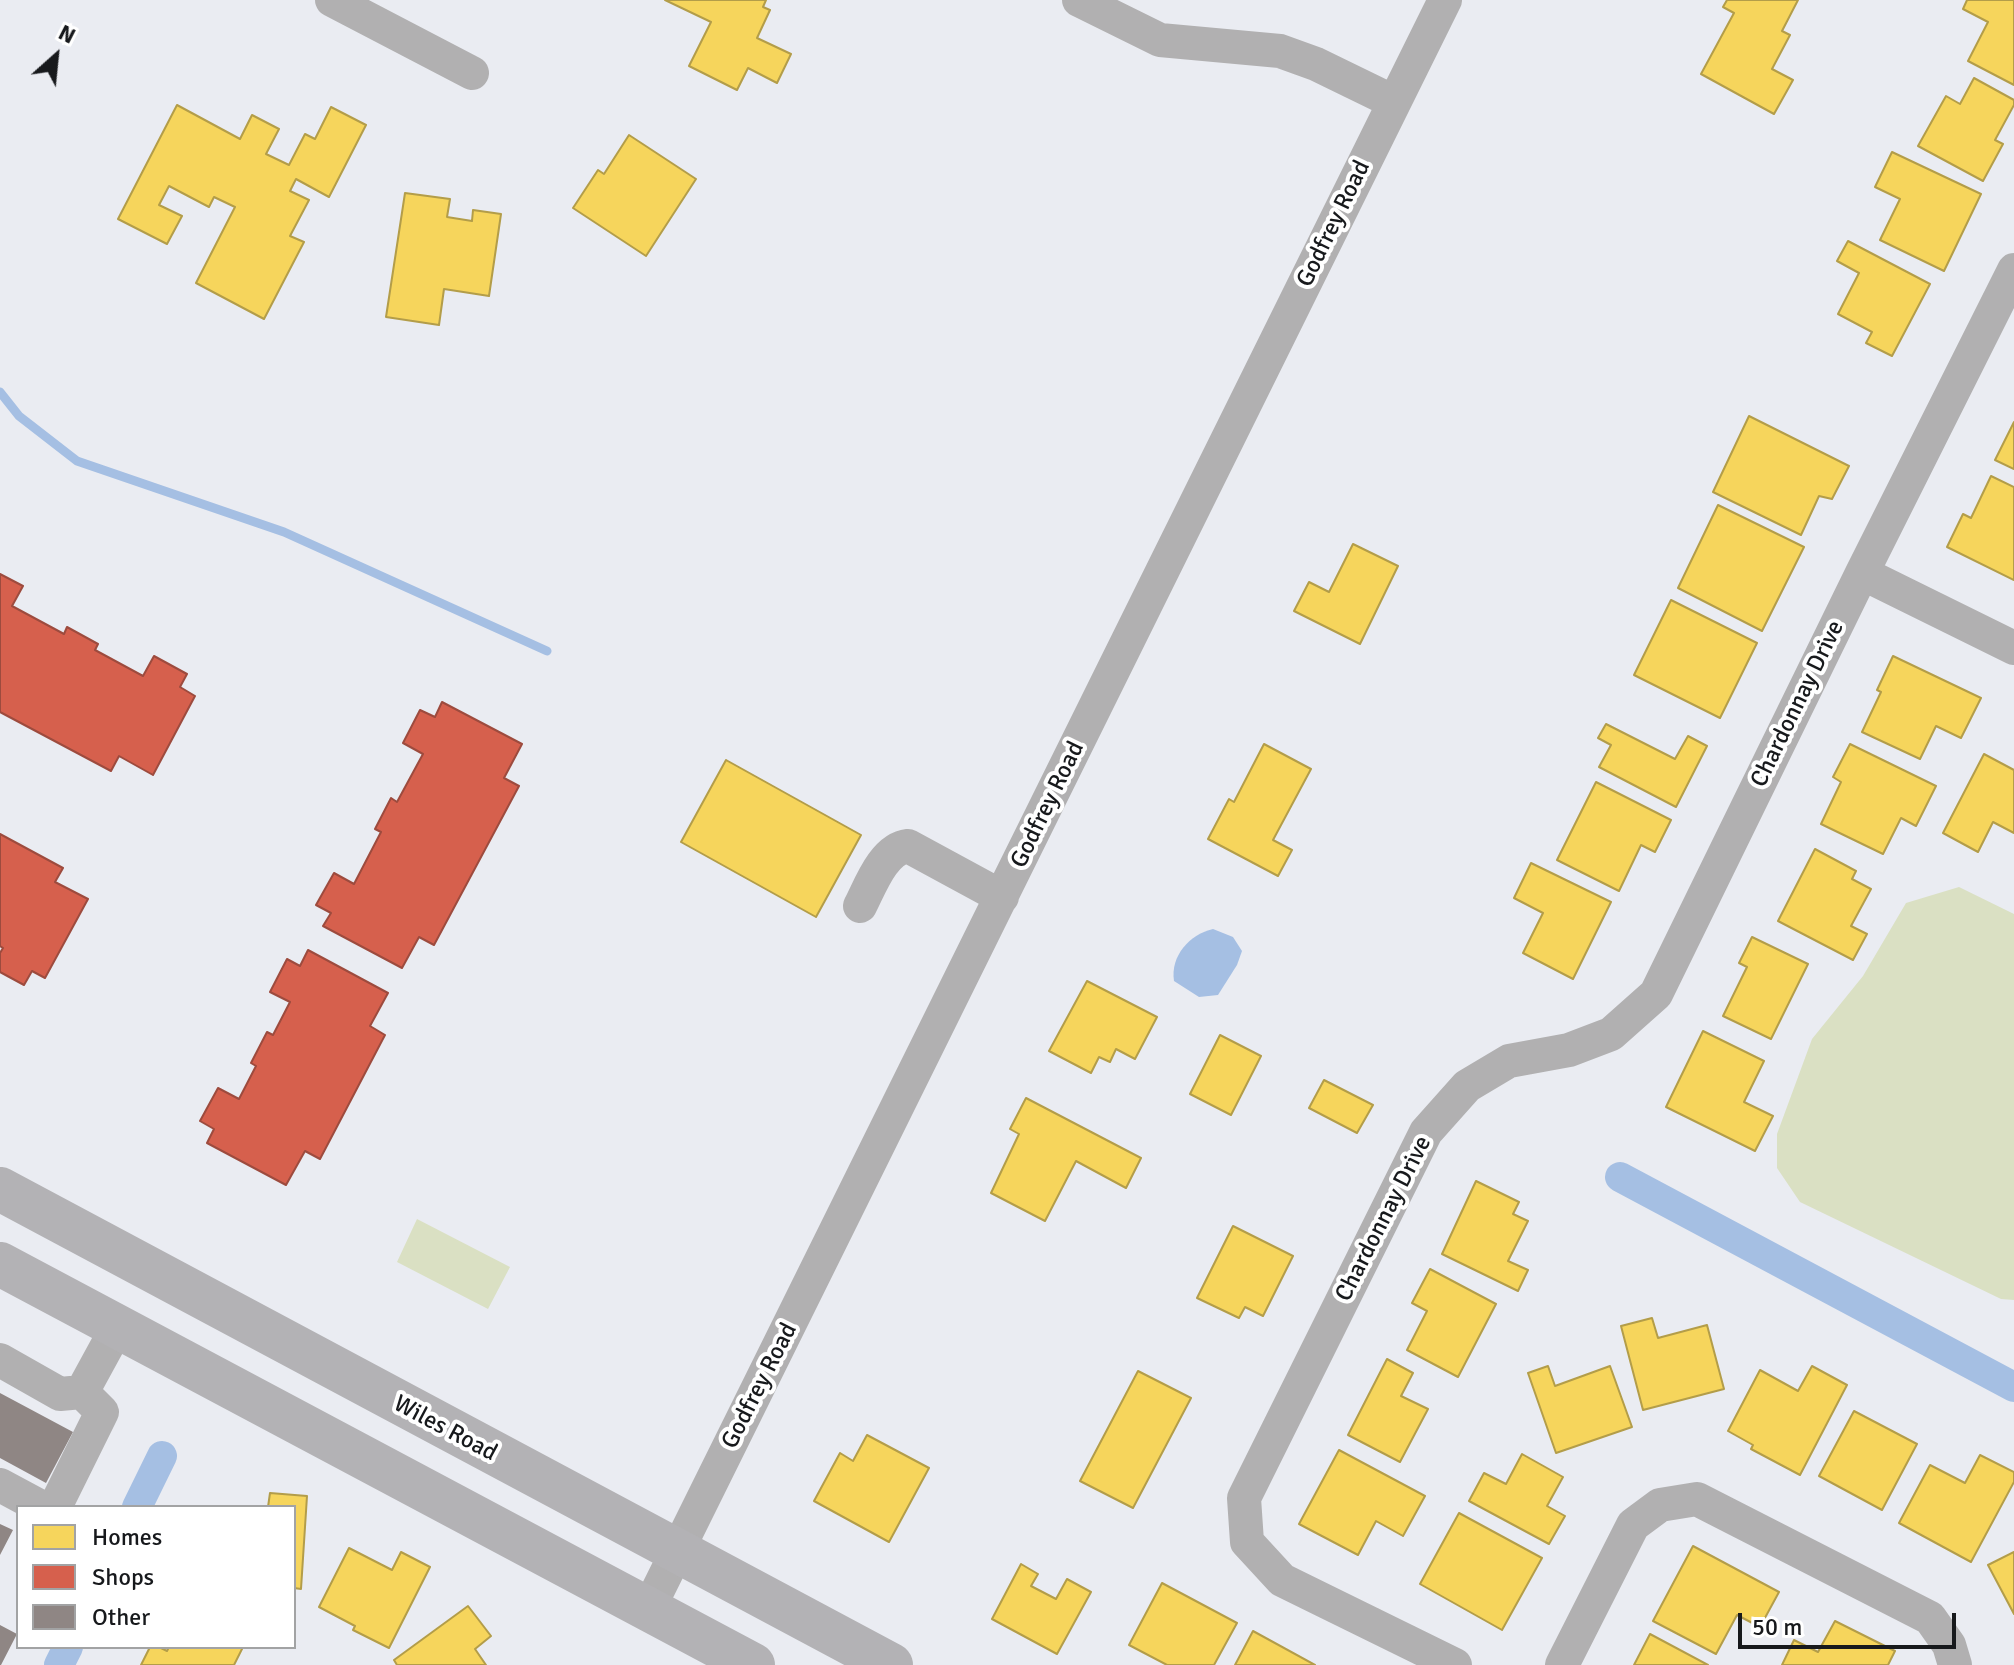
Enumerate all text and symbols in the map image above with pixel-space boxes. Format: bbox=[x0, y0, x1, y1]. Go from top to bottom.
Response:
north arrow bbox=[16, 16, 96, 96]
text: N bbox=[54, 19, 80, 50]
street label: Godfrey Road bbox=[1291, 156, 1377, 292]
street label: Chardonnay Drive bbox=[1745, 616, 1851, 792]
street label: Godfrey Road bbox=[1005, 737, 1091, 873]
street label: Chardonnay Drive bbox=[1330, 1131, 1438, 1307]
street label: Godfrey Road bbox=[716, 1318, 804, 1454]
street label: Wiles Road bbox=[388, 1390, 502, 1468]
legend bbox=[16, 1505, 296, 1649]
text: Homes bbox=[92, 1522, 162, 1552]
text: Shops bbox=[92, 1562, 154, 1592]
scale bar bbox=[1742, 1597, 1960, 1647]
text: Other bbox=[92, 1602, 150, 1632]
text: 50 m bbox=[1752, 1612, 1802, 1642]

